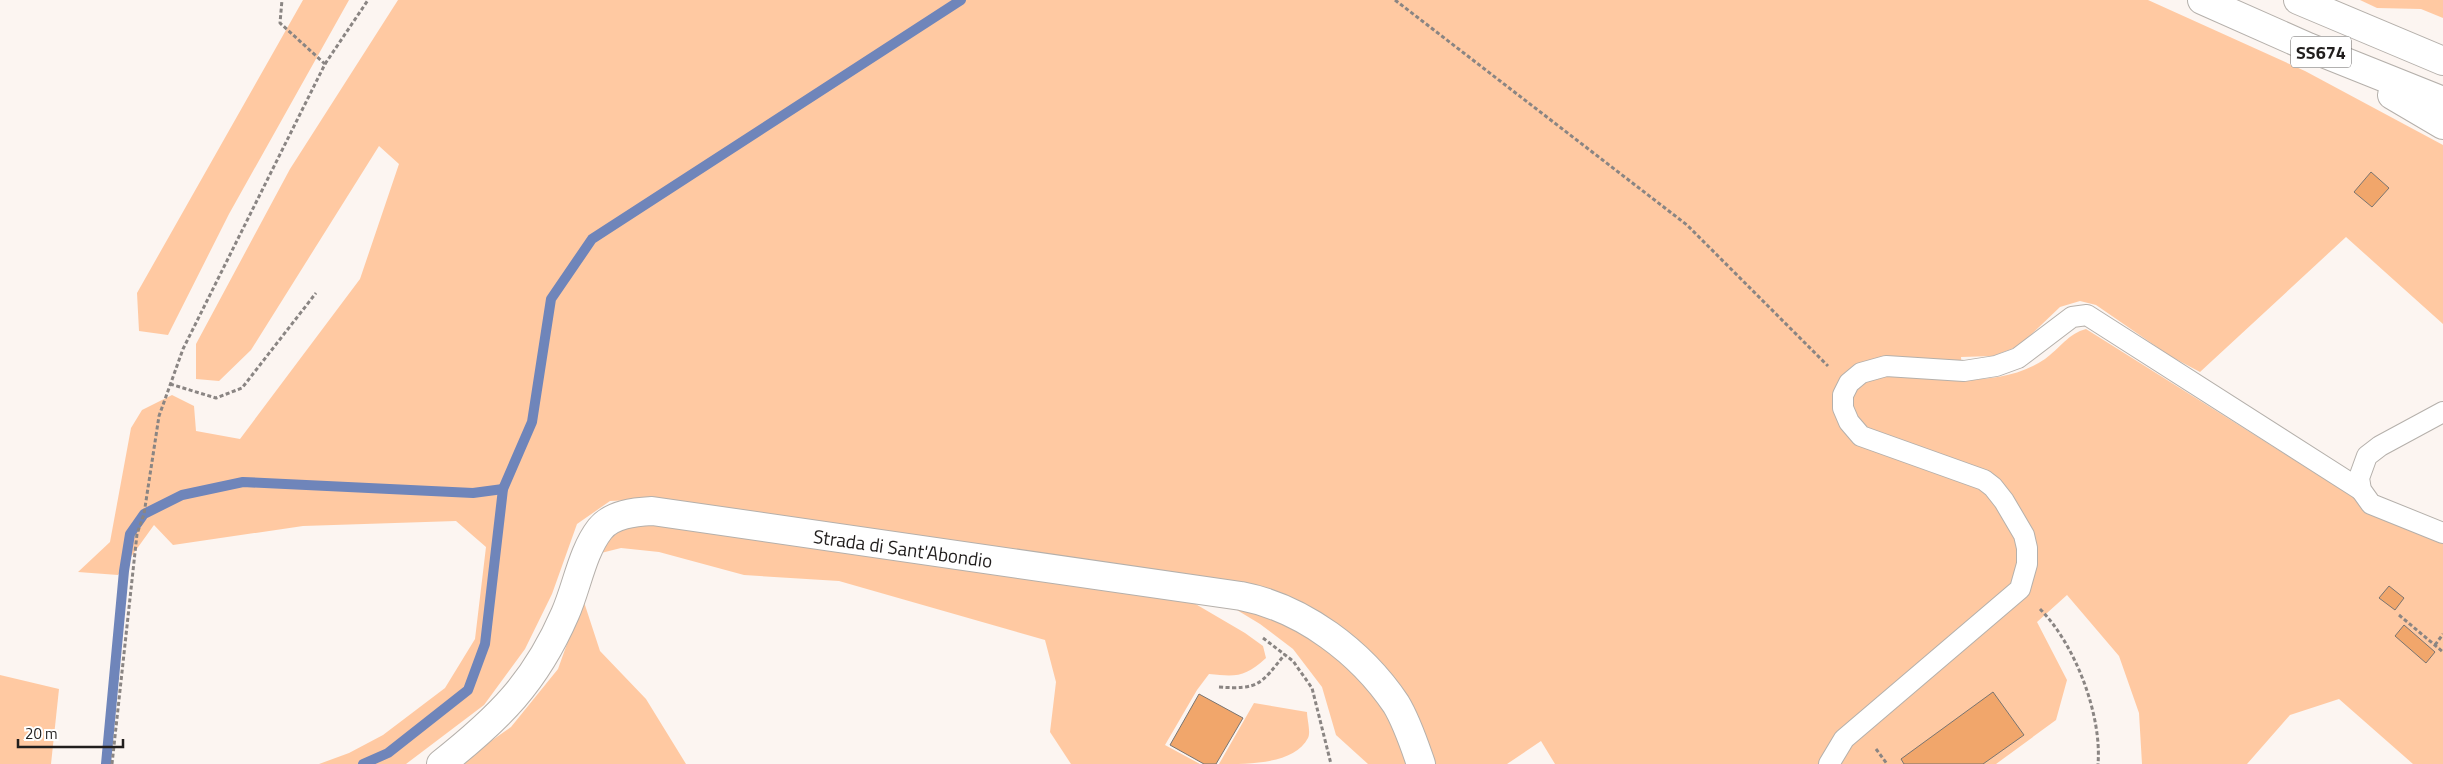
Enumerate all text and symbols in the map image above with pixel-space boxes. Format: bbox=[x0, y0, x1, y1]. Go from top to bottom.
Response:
road number: SS674 bbox=[2291, 36, 2351, 68]
street label: Strada di Sant'Abondio bbox=[812, 521, 994, 575]
scale bar bbox=[18, 716, 122, 748]
text: 20 m bbox=[25, 722, 58, 745]

